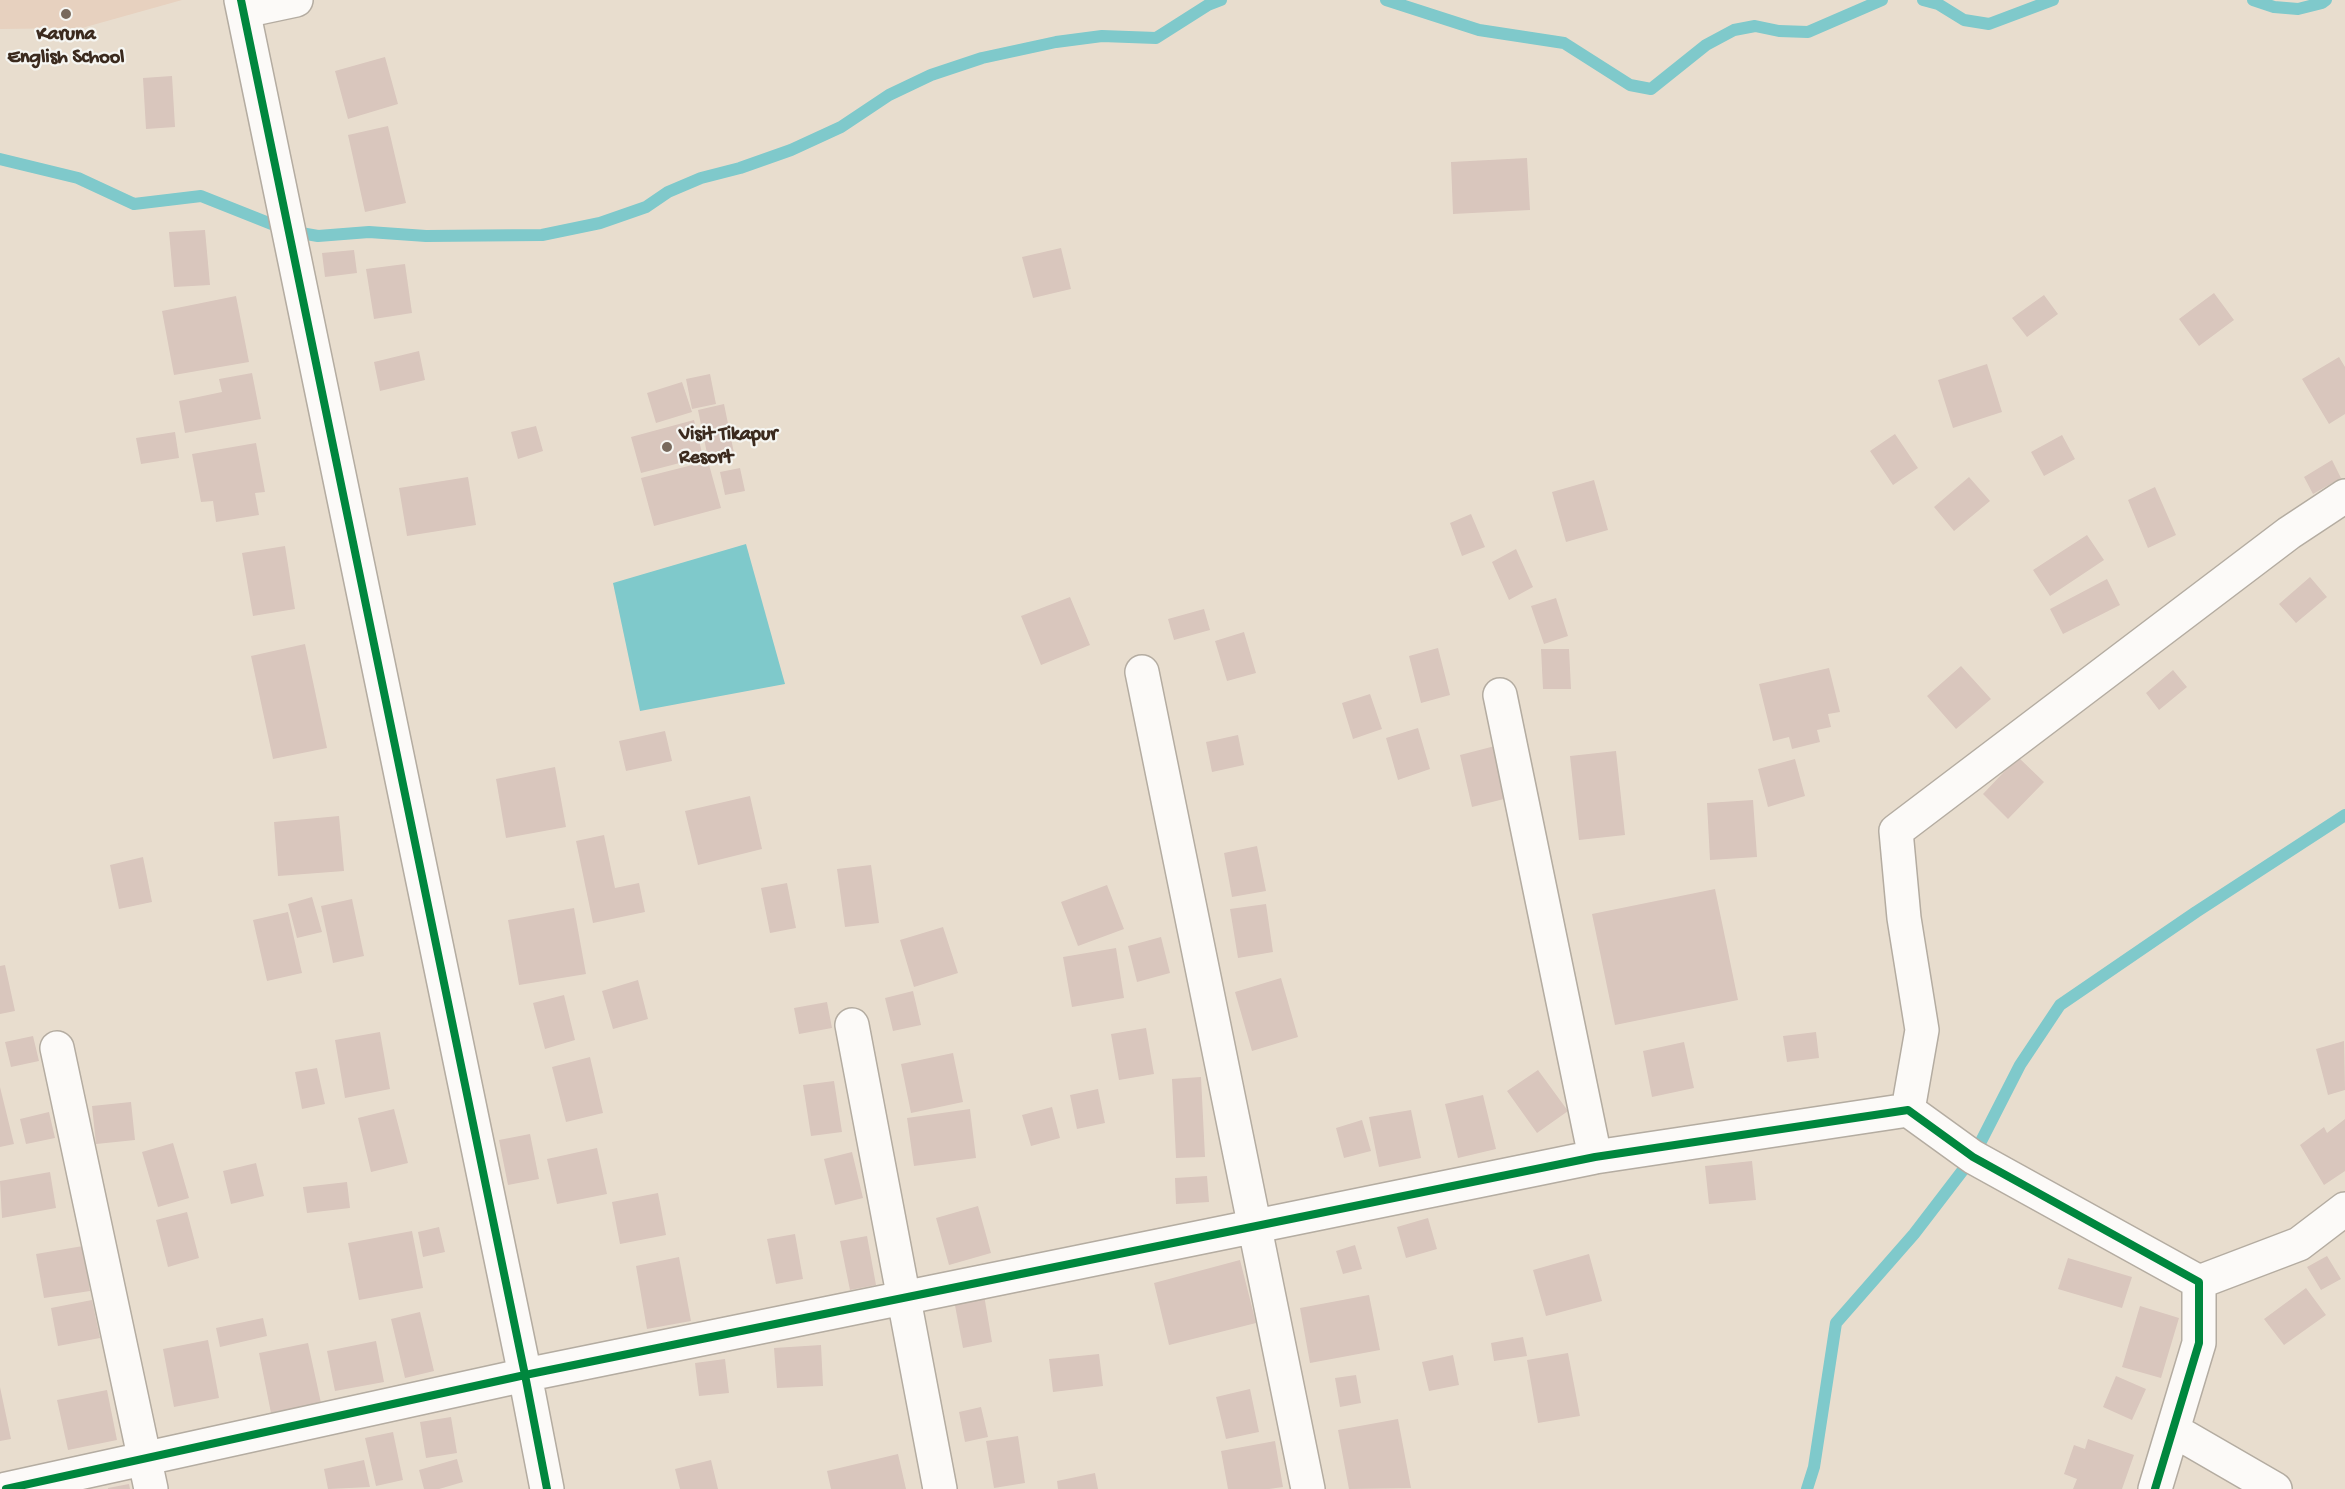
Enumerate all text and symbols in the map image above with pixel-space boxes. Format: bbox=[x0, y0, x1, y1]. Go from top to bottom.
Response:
marker: Karuna English School bbox=[59, 7, 73, 21]
place label: Karuna English School bbox=[8, 24, 124, 71]
place label: Visit Tikapur Resort bbox=[679, 424, 777, 471]
marker: Visit Tikapur Resort bbox=[660, 440, 674, 454]

